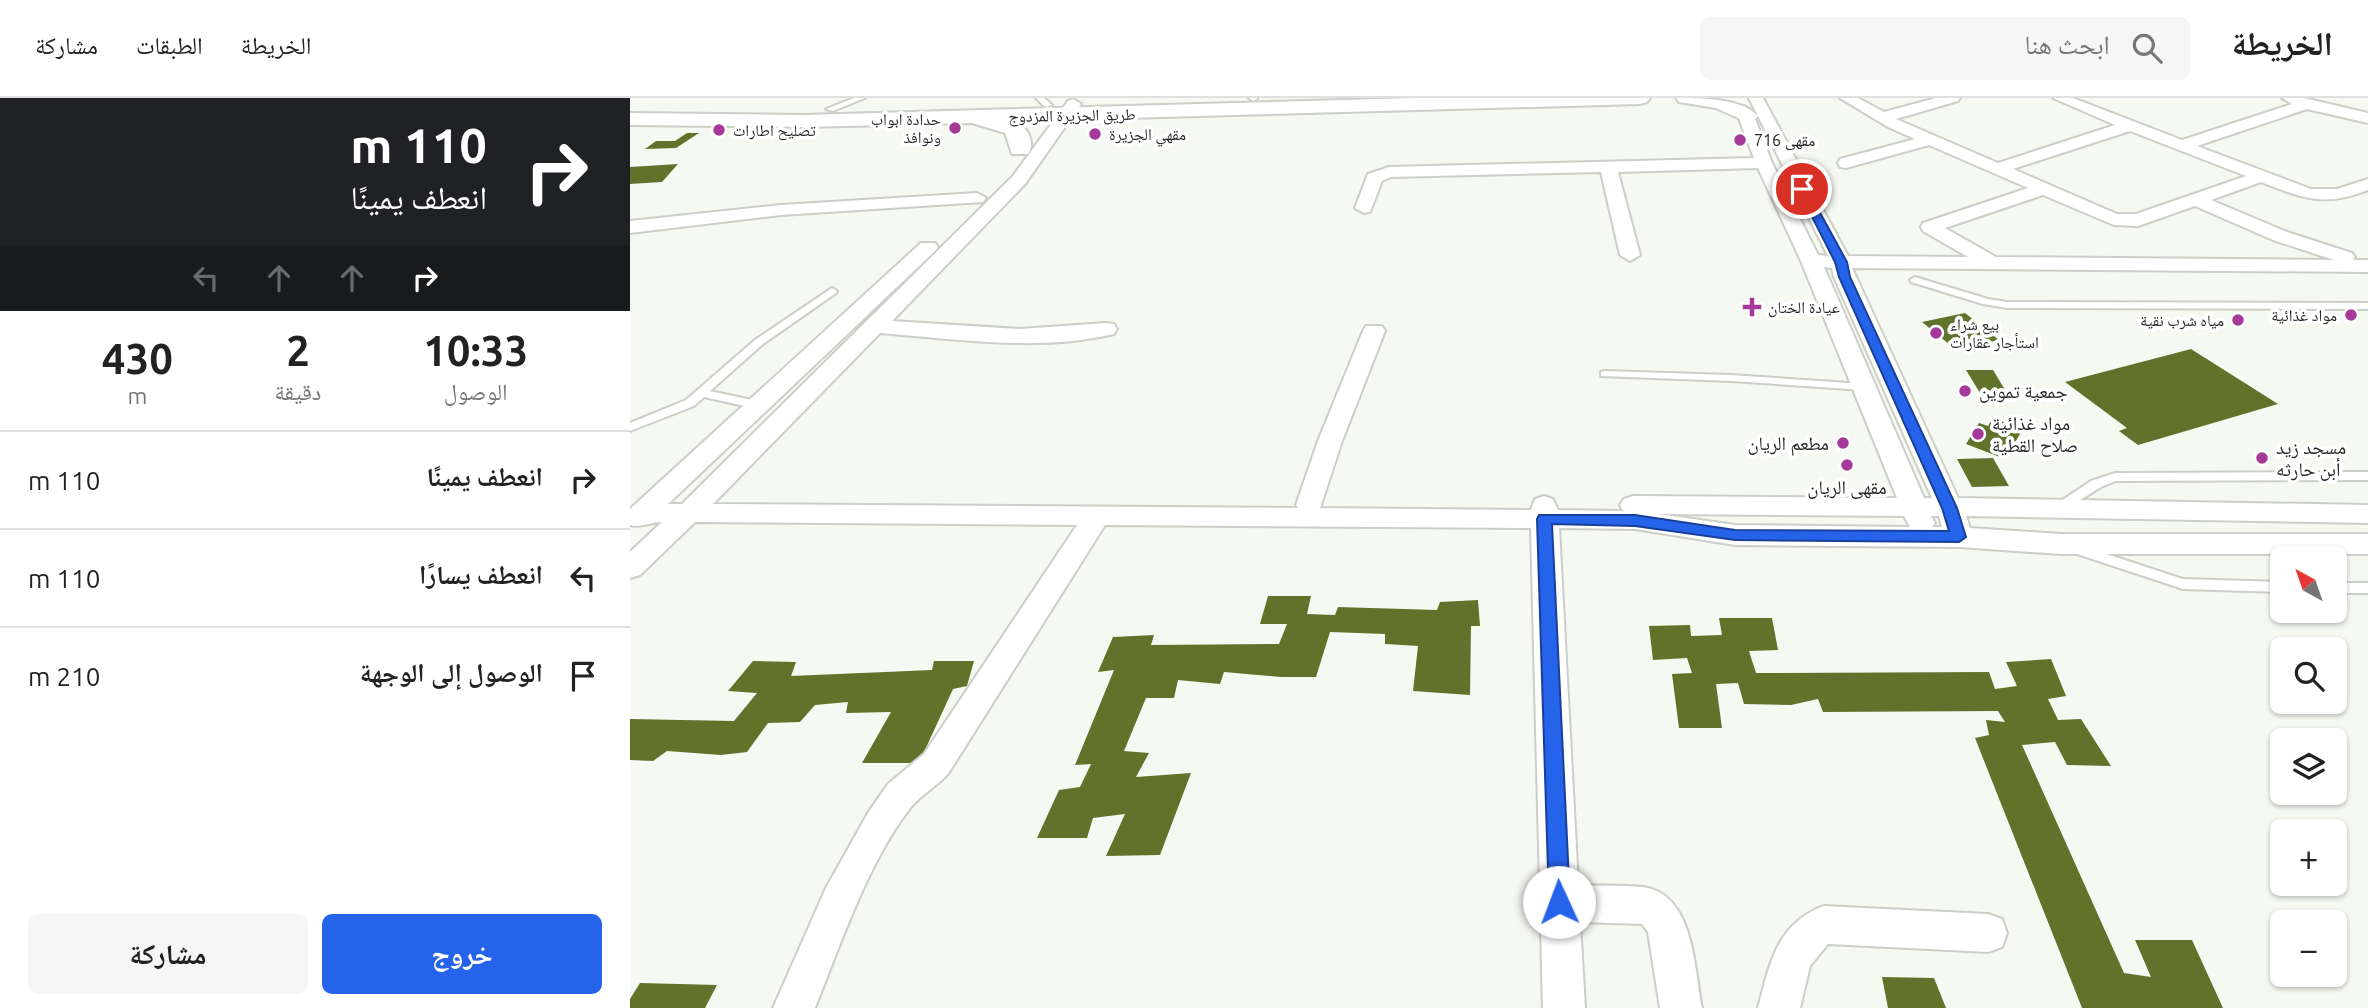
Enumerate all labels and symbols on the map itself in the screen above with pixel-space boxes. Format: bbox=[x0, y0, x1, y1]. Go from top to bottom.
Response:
street label: طريق الجزيرة المزدوج bbox=[1008, 105, 1136, 127]
place label: حدادة ابواب ونوافذ bbox=[871, 110, 941, 147]
marker: حدادة ابواب ونوافذ bbox=[947, 120, 963, 136]
place label: تصليح اطارات bbox=[733, 121, 816, 141]
marker: تصليح اطارات bbox=[711, 122, 727, 138]
place label: مقهي الجزيرة bbox=[1109, 125, 1186, 147]
marker: مقهي الجزيرة bbox=[1087, 126, 1103, 142]
place label: مقهى 716 bbox=[1754, 131, 1815, 151]
marker: مقهى 716 bbox=[1732, 132, 1748, 148]
pin bbox=[1772, 159, 1832, 219]
marker: عيادة الختان bbox=[1742, 297, 1762, 317]
place label: عيادة الختان bbox=[1768, 298, 1840, 318]
place label: مواد غذائية bbox=[2271, 306, 2337, 325]
marker: مواد غذائية bbox=[2343, 307, 2359, 323]
place label: مياه شرب نقية bbox=[2140, 311, 2224, 330]
marker: مياه شرب نقية bbox=[2230, 312, 2246, 328]
place label: بيع شراء استأجار عقارات bbox=[1950, 315, 2039, 352]
marker: بيع شراء استأجار عقارات bbox=[1928, 325, 1944, 341]
place label: جمعية تموين bbox=[1979, 380, 2067, 403]
marker: جمعية تموين bbox=[1957, 383, 1973, 399]
place label: مواد غذائية صلاح القطية bbox=[1992, 412, 2078, 457]
marker: مواد غذائية صلاح القطية bbox=[1970, 426, 1986, 442]
place label: مطعم الريان bbox=[1747, 432, 1829, 456]
marker: مطعم الريان bbox=[1835, 435, 1851, 451]
place label: مسجد زيد أبن حارثه bbox=[2276, 436, 2346, 481]
marker: مسجد زيد أبن حارثه bbox=[2254, 450, 2270, 466]
marker: مقهى الريان bbox=[1839, 457, 1855, 473]
place label: مقهى الريان bbox=[1807, 476, 1887, 499]
north arrow bbox=[2270, 546, 2347, 623]
position arrow bbox=[1522, 865, 1596, 939]

